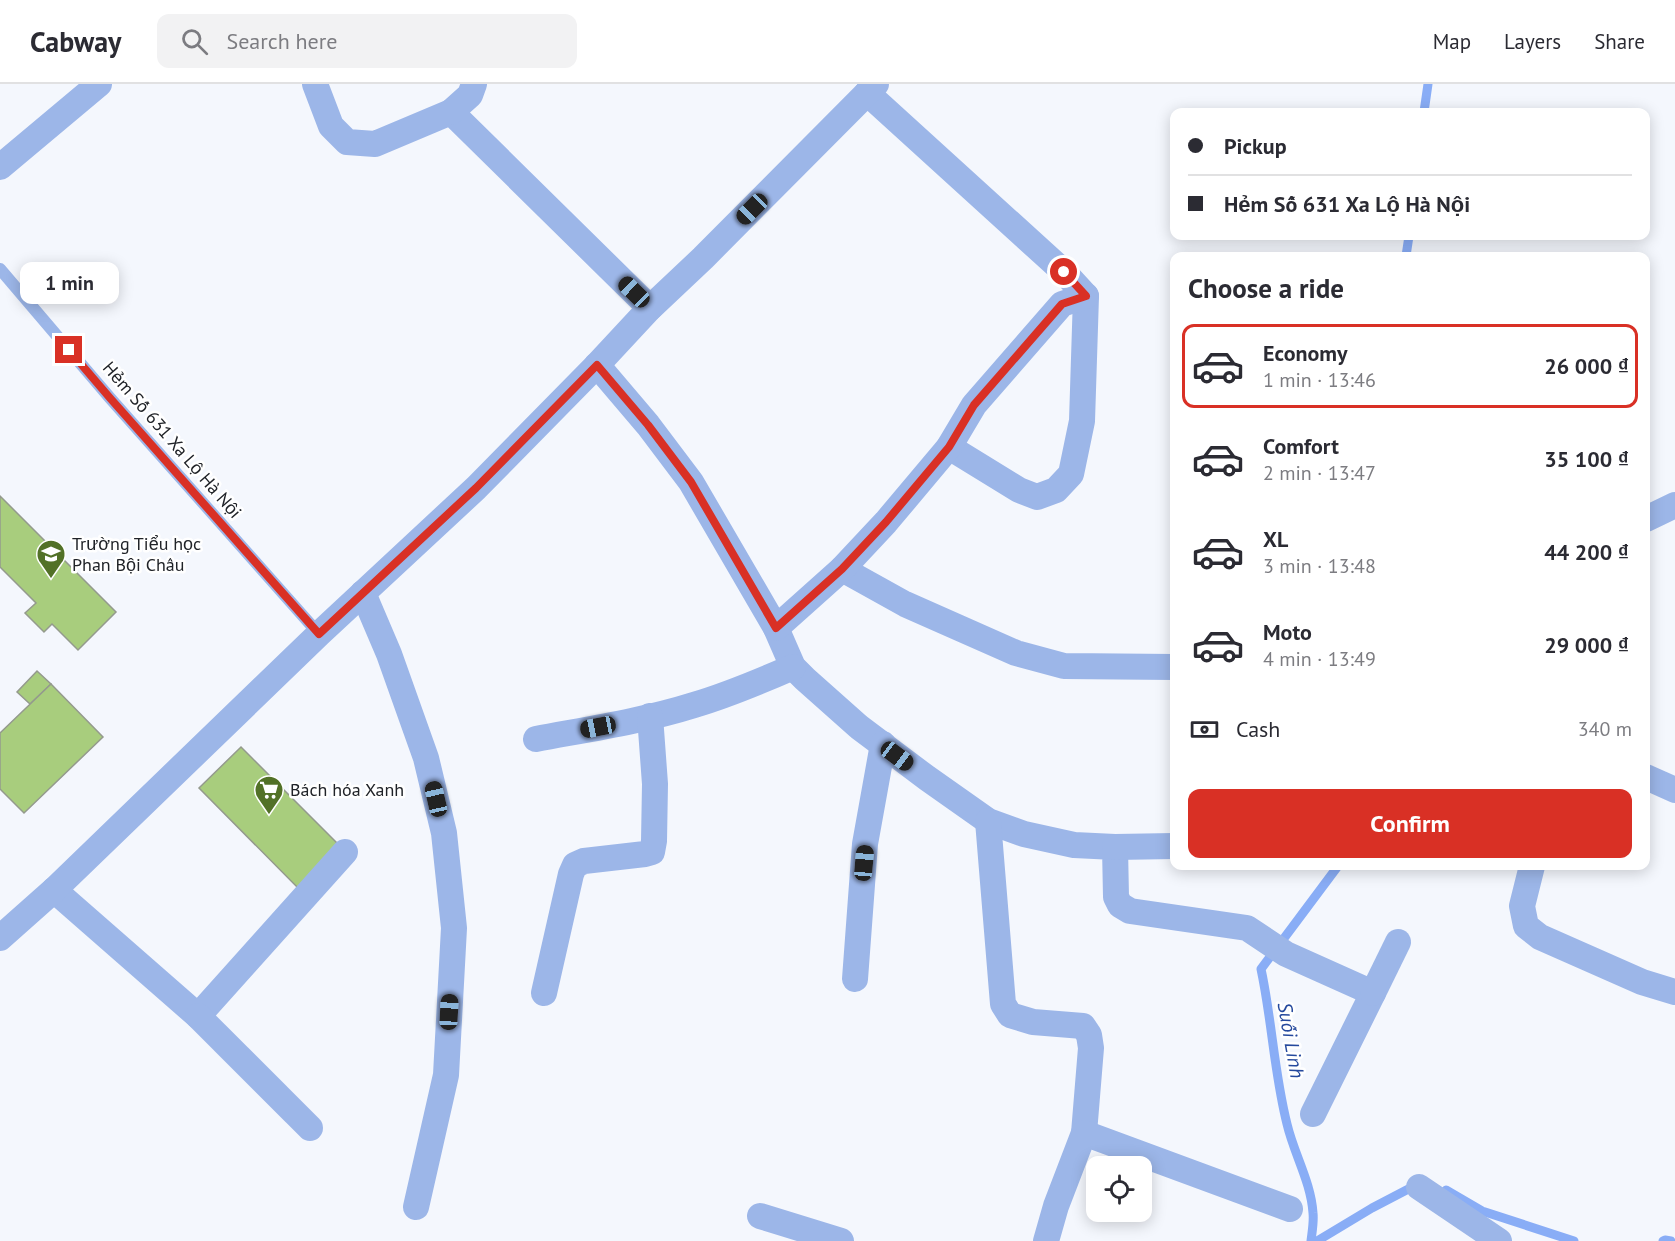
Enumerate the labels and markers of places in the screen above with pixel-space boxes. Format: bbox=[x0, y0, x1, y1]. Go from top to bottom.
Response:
place label: Trường Tiểu học Phan Bội Châu bbox=[72, 532, 201, 576]
school or university icon: Trường Tiểu học Phan Bội Châu bbox=[35, 538, 67, 580]
supermarket icon: Bách hóa Xanh bbox=[253, 774, 285, 816]
place label: Bách hóa Xanh bbox=[290, 778, 404, 801]

